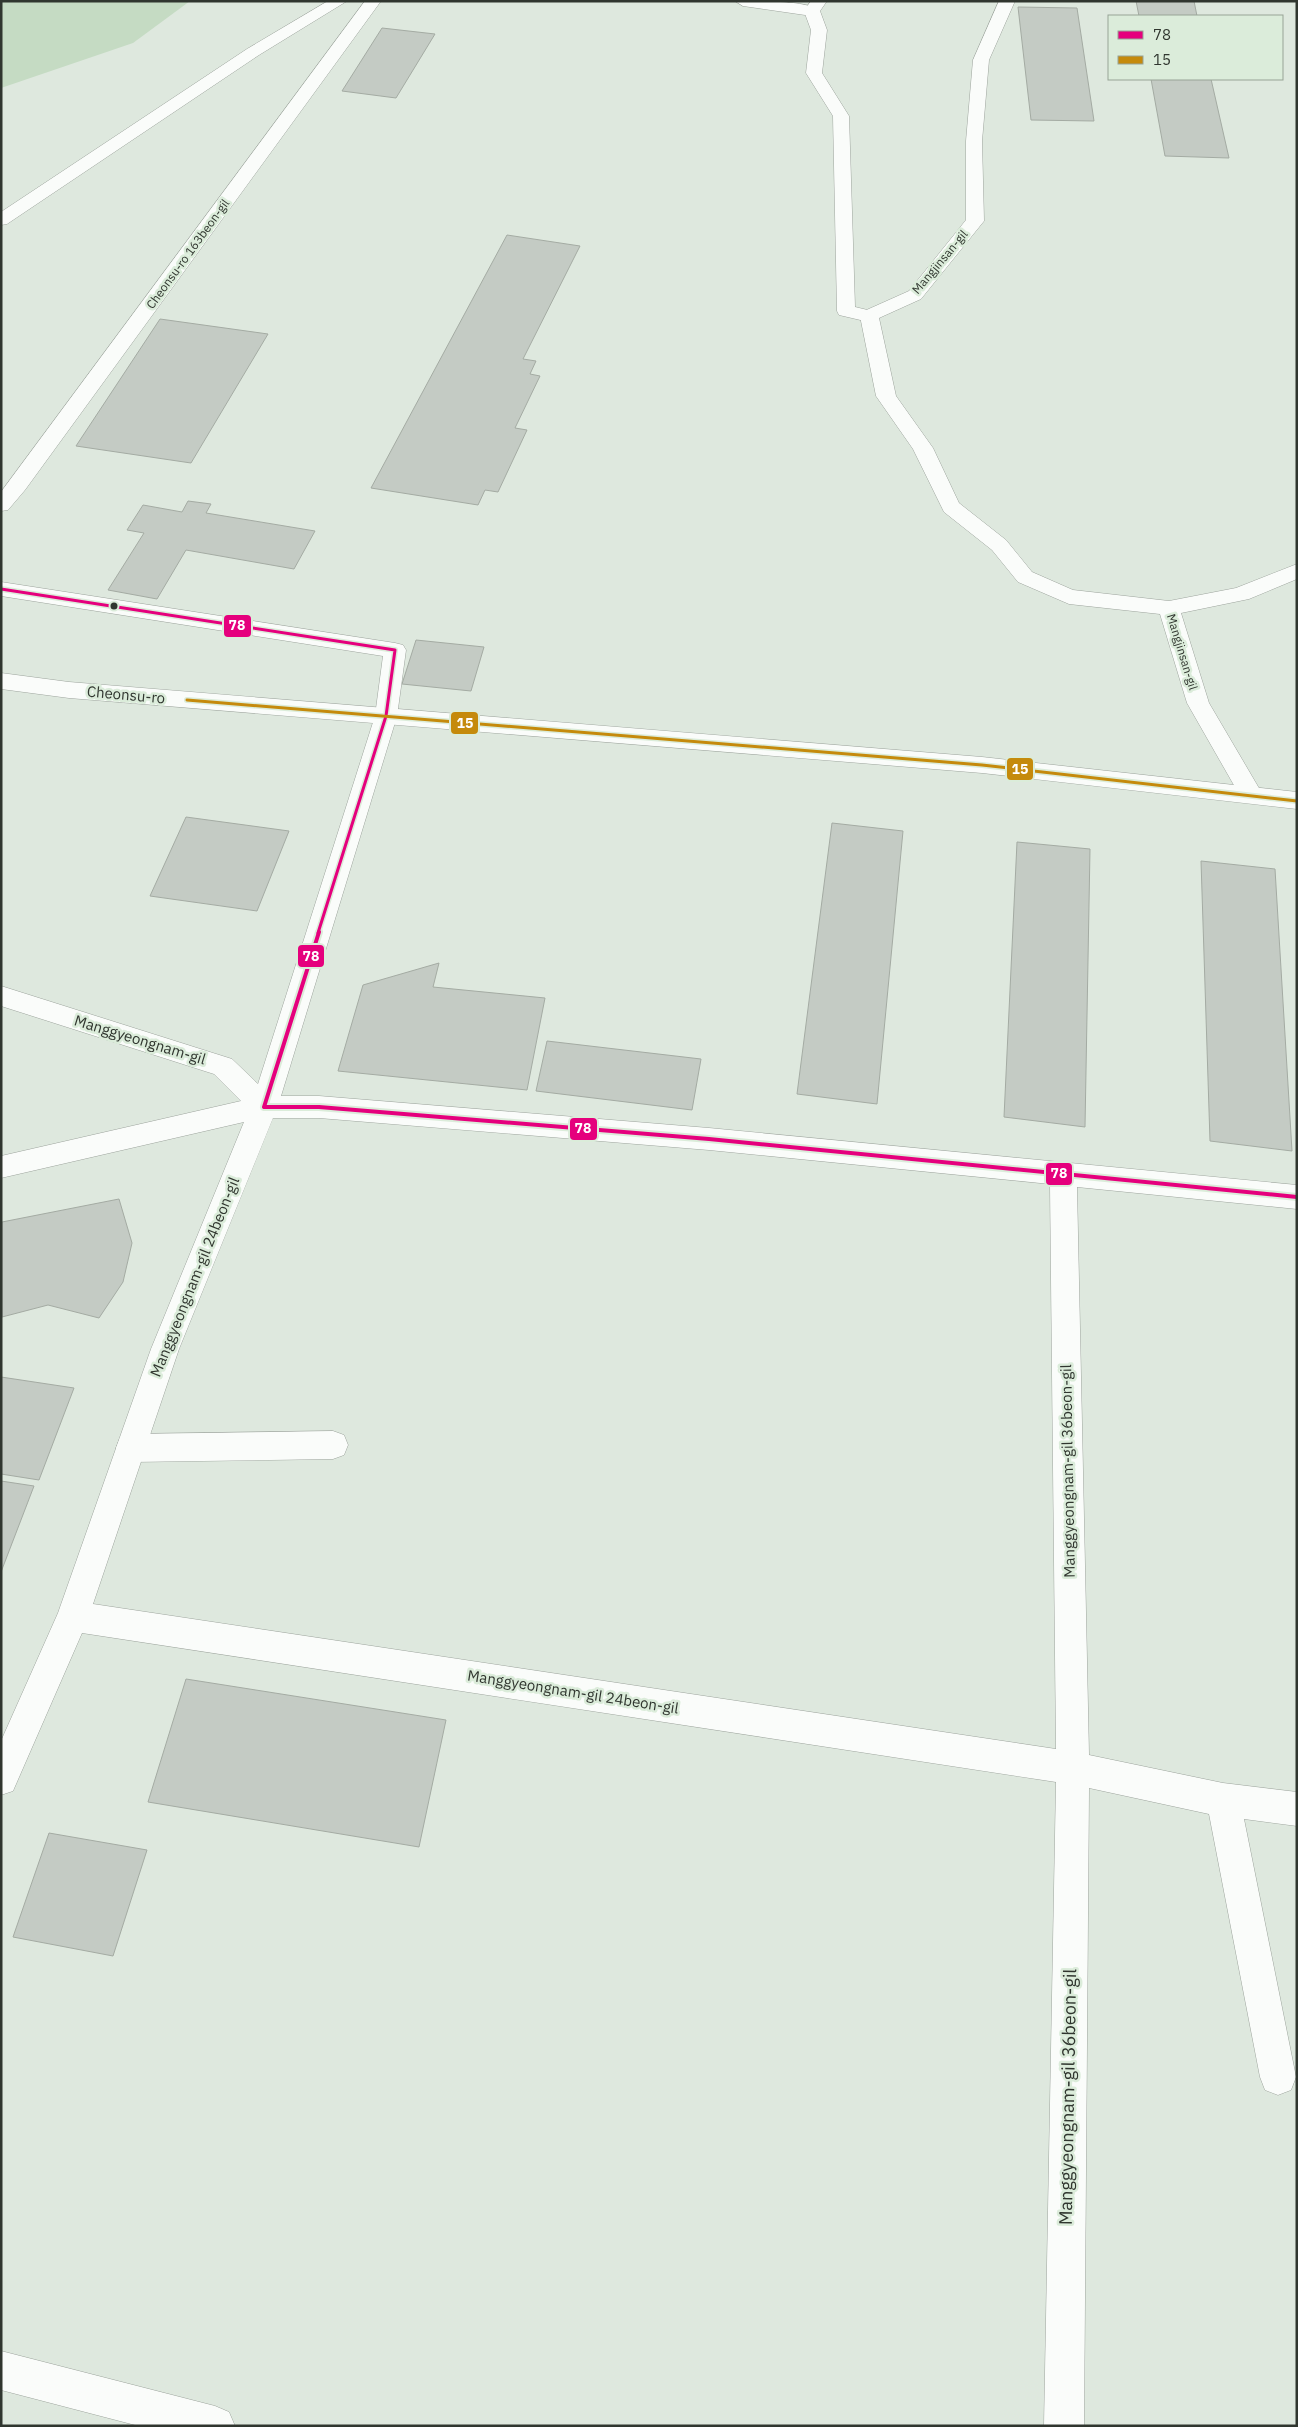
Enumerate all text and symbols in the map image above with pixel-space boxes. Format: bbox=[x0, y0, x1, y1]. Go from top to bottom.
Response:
legend bbox=[1108, 15, 1283, 80]
text: 78 bbox=[1153, 25, 1171, 44]
text: 15 bbox=[1153, 50, 1171, 69]
street label: Cheonsu-ro 163beon-gil bbox=[143, 196, 232, 311]
street label: Mangjinsan-gil bbox=[909, 227, 971, 297]
unlabelled marker bbox=[109, 601, 119, 611]
street label: Mangjinsan-gil bbox=[1164, 612, 1201, 692]
line badge: 78 bbox=[223, 614, 252, 638]
text: 78 bbox=[229, 616, 245, 634]
street label: Cheonsu-ro bbox=[86, 682, 166, 707]
line badge: 15 bbox=[450, 711, 479, 735]
text: 15 bbox=[457, 714, 473, 732]
line badge: 15 bbox=[1006, 757, 1034, 781]
text: 15 bbox=[1012, 760, 1028, 778]
line badge: 78 bbox=[297, 944, 325, 968]
text: 78 bbox=[303, 947, 319, 965]
street label: Manggyeongnam-gil bbox=[72, 1010, 208, 1069]
line badge: 78 bbox=[569, 1117, 598, 1141]
text: 78 bbox=[575, 1119, 591, 1137]
line badge: 78 bbox=[1045, 1162, 1073, 1186]
text: 78 bbox=[1051, 1164, 1067, 1182]
street label: Manggyeongnam-gil 24beon-gil bbox=[146, 1174, 243, 1379]
street label: Manggyeongnam-gil 36beon-gil bbox=[1056, 1364, 1079, 1578]
street label: Manggyeongnam-gil 24beon-gil bbox=[466, 1665, 680, 1718]
street label: Manggyeongnam-gil 36beon-gil bbox=[1054, 1969, 1081, 2225]

